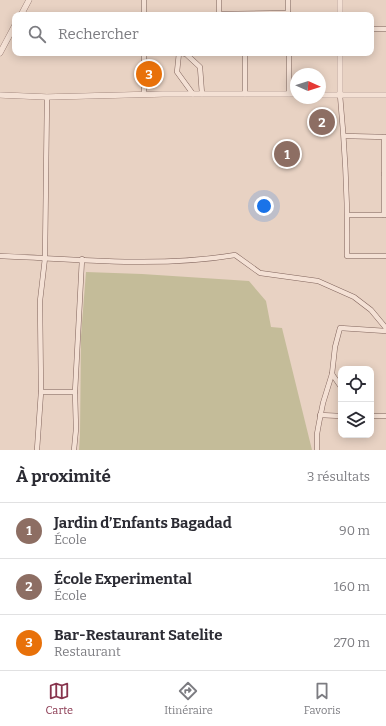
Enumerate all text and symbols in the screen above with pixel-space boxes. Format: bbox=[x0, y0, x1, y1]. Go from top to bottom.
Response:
search box bbox=[12, 12, 374, 56]
icon: search bbox=[26, 23, 48, 45]
text: Rechercher bbox=[58, 25, 139, 43]
pin: 3 bbox=[136, 59, 162, 89]
north arrow bbox=[290, 68, 326, 104]
pin: 2 bbox=[309, 107, 335, 137]
pin: 1 bbox=[274, 139, 300, 169]
your location bbox=[254, 196, 274, 216]
map controls bbox=[338, 366, 374, 438]
button: locate bbox=[338, 366, 374, 402]
button: layers bbox=[338, 402, 374, 438]
text: À proximité bbox=[16, 466, 111, 487]
text: 3 résultats bbox=[307, 469, 370, 484]
text: Jardin d’Enfants Bagadad bbox=[54, 514, 232, 532]
text: 1 bbox=[26, 523, 32, 538]
text: 90 m bbox=[339, 523, 370, 538]
text: École bbox=[54, 532, 87, 547]
text: École Experimental bbox=[54, 570, 192, 588]
text: 2 bbox=[25, 579, 33, 594]
text: 160 m bbox=[334, 579, 370, 594]
text: École bbox=[54, 588, 87, 603]
text: Bar-Restaurant Satelite bbox=[54, 626, 222, 644]
text: 3 bbox=[25, 635, 33, 650]
text: 270 m bbox=[333, 635, 370, 650]
text: Restaurant bbox=[54, 644, 121, 659]
tab: Carte bbox=[46, 680, 73, 717]
tab: Itinéraire bbox=[164, 680, 213, 717]
tab: Favoris bbox=[304, 680, 340, 717]

